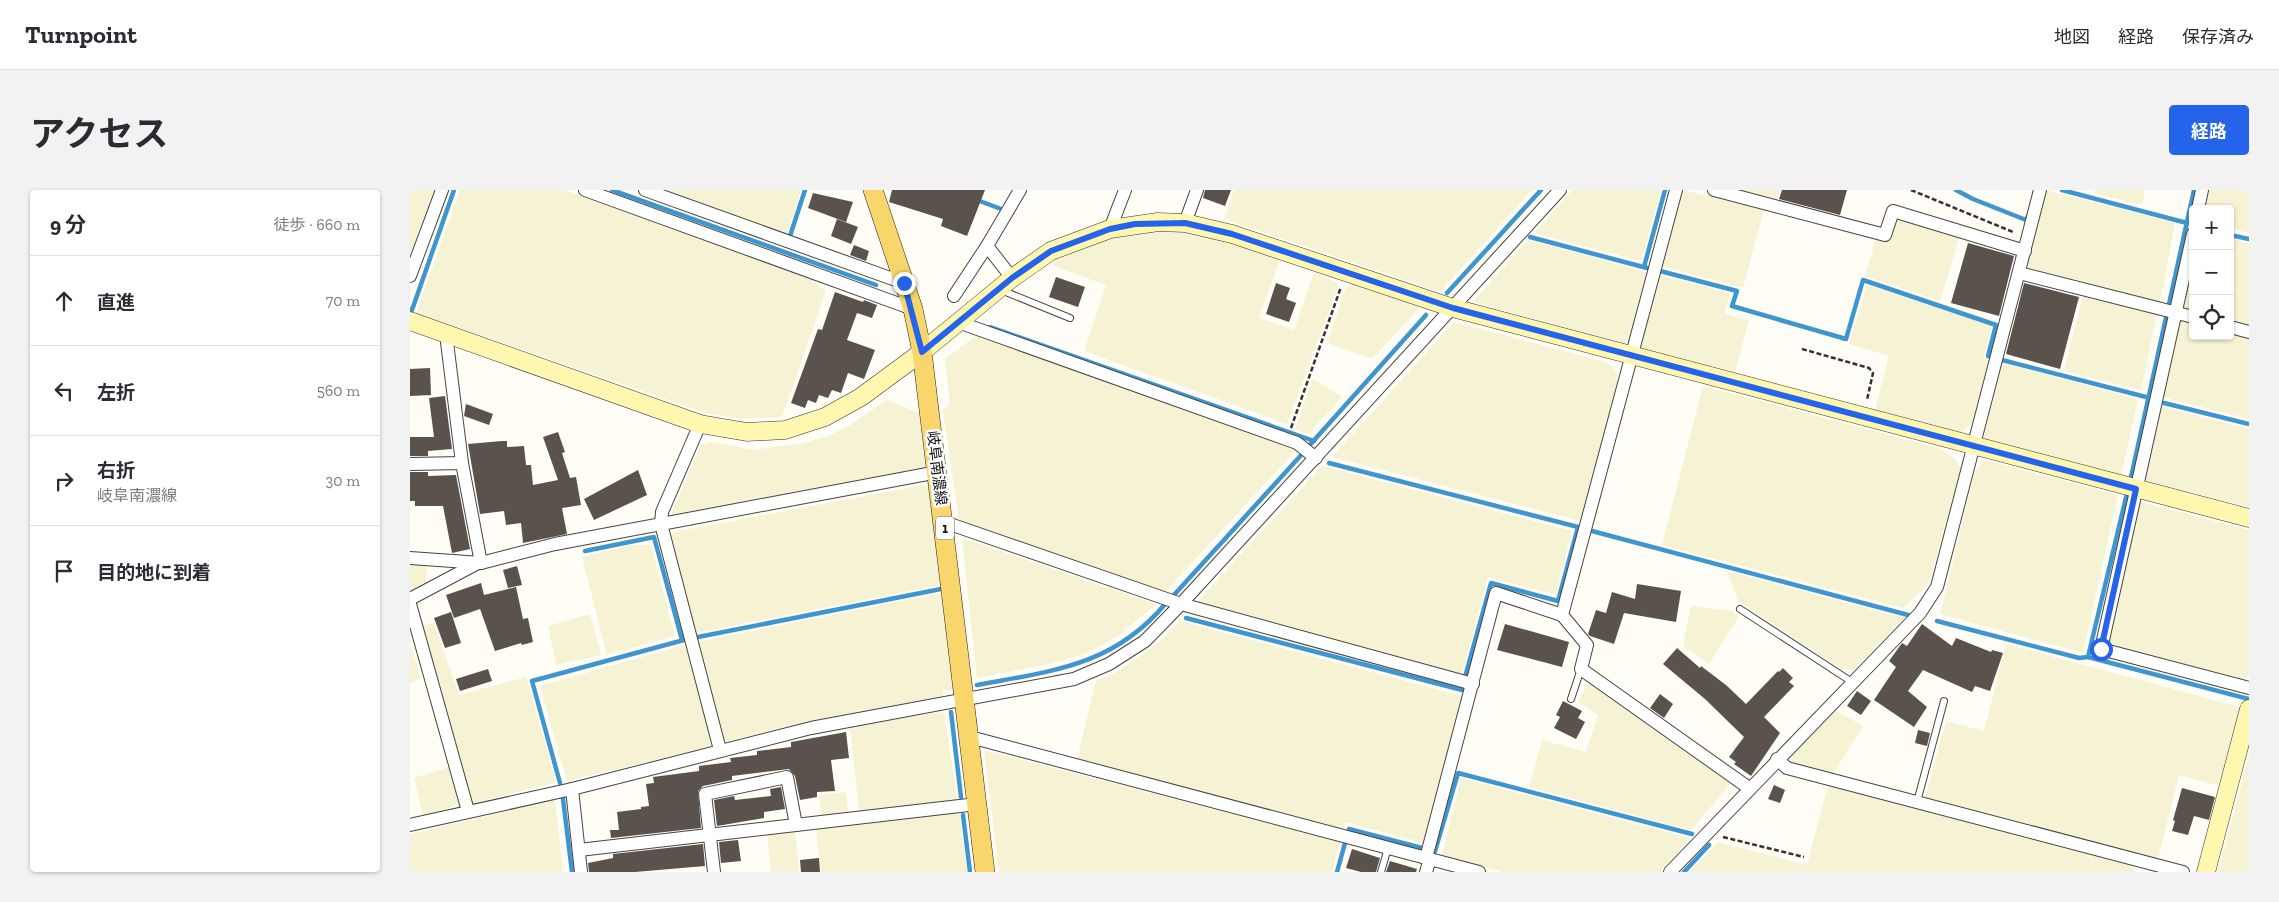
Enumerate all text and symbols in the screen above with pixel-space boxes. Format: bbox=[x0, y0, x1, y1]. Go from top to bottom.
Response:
text: Turnpoint bbox=[25, 20, 137, 49]
text: 地図 bbox=[2054, 26, 2090, 48]
text: 経路 bbox=[2118, 26, 2154, 48]
text: 保存済み bbox=[2182, 26, 2254, 48]
button: 経路 bbox=[2169, 105, 2249, 155]
text: アクセス bbox=[30, 113, 168, 155]
map controls bbox=[2189, 205, 2234, 340]
button: + bbox=[2189, 205, 2234, 250]
text: 9 分 bbox=[50, 212, 86, 237]
text: 徒歩 · 660 m bbox=[274, 215, 360, 234]
button: − bbox=[2189, 250, 2234, 295]
route end bbox=[893, 272, 916, 295]
icon: ahead bbox=[50, 287, 78, 315]
text: 直進 bbox=[97, 291, 135, 314]
text: 70 m bbox=[326, 291, 360, 310]
button: locate bbox=[2189, 295, 2234, 340]
icon: left bbox=[50, 377, 78, 405]
text: 左折 bbox=[97, 381, 135, 404]
text: 560 m bbox=[317, 381, 360, 400]
street label: 岐阜南濃線 bbox=[923, 430, 951, 506]
text: 右折 bbox=[97, 459, 135, 482]
icon: right bbox=[50, 467, 78, 495]
text: 30 m bbox=[326, 471, 360, 490]
text: 岐阜南濃線 bbox=[97, 486, 177, 505]
road number: 1 bbox=[936, 516, 954, 539]
icon: arrive bbox=[50, 557, 78, 585]
text: 目的地に到着 bbox=[97, 561, 211, 584]
route start bbox=[2090, 638, 2113, 661]

